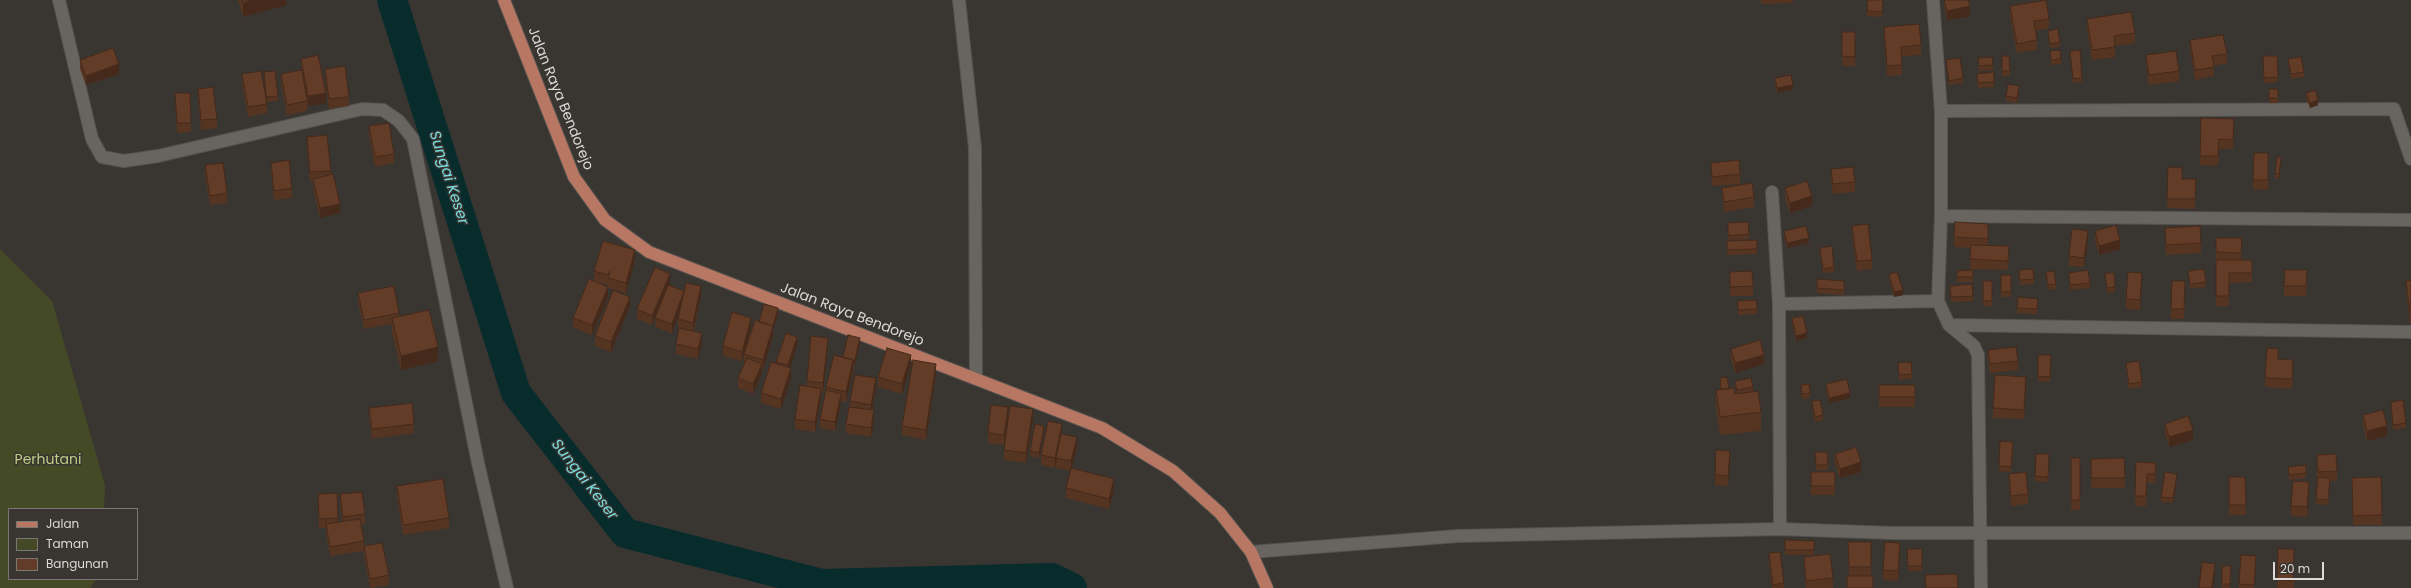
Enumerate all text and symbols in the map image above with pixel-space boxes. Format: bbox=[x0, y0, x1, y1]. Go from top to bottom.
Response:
street label: Jalan Raya Bendorejo bbox=[524, 25, 596, 173]
water label: Sungai Keser bbox=[424, 129, 472, 227]
street label: Jalan Raya Bendorejo bbox=[778, 280, 926, 350]
water label: Sungai Keser bbox=[547, 436, 621, 524]
park label: Perhutani bbox=[15, 452, 81, 468]
legend bbox=[8, 508, 138, 580]
text: Jalan bbox=[46, 515, 79, 532]
text: Taman bbox=[46, 535, 89, 552]
scale bar bbox=[2275, 554, 2326, 580]
text: Bangunan bbox=[46, 555, 108, 572]
text: 20 m bbox=[2280, 560, 2310, 577]

